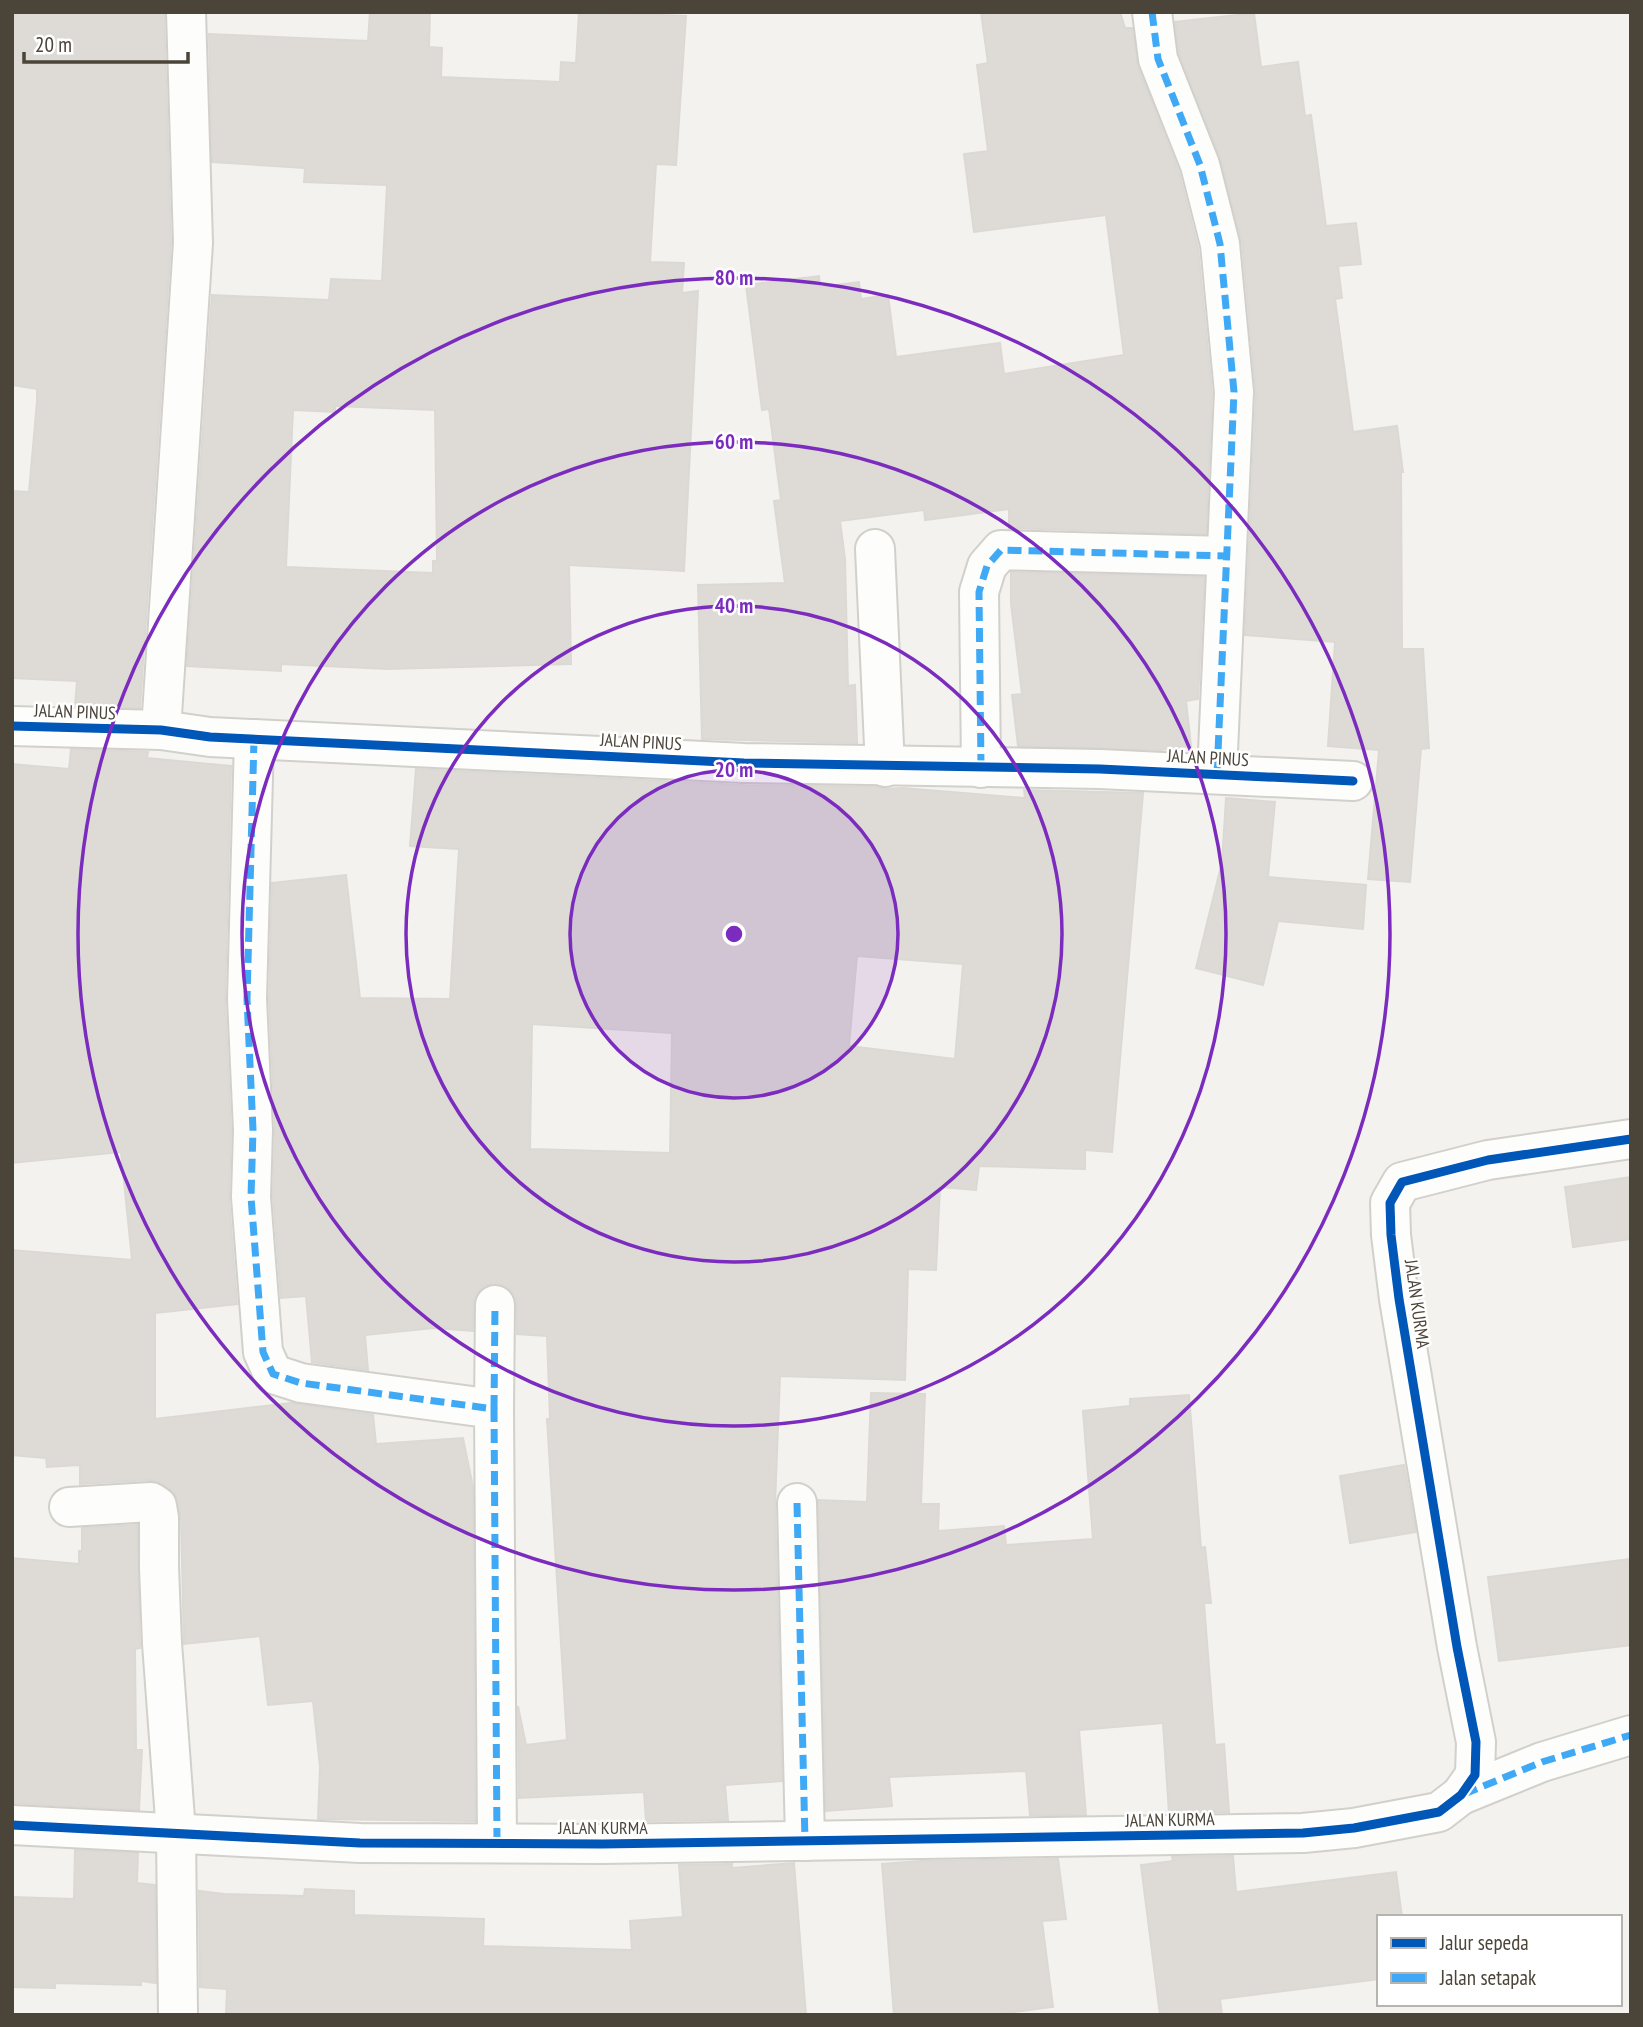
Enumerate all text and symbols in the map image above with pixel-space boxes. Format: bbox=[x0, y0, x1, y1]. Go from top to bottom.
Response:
scale bar bbox=[24, 21, 189, 65]
text: 20 m bbox=[35, 31, 72, 58]
text: 80 m bbox=[715, 264, 753, 291]
text: 60 m bbox=[715, 428, 753, 455]
text: 40 m bbox=[715, 592, 753, 619]
street label: JALAN PINUS bbox=[33, 699, 116, 724]
street label: JALAN PINUS bbox=[599, 728, 683, 755]
street label: JALAN PINUS bbox=[1166, 744, 1250, 771]
text: 20 m bbox=[715, 756, 753, 783]
centre of rings bbox=[722, 922, 746, 946]
street label: JALAN KURMA bbox=[1400, 1257, 1435, 1350]
street label: JALAN KURMA bbox=[1124, 1807, 1215, 1832]
street label: JALAN KURMA bbox=[557, 1816, 648, 1839]
legend bbox=[1377, 1915, 1622, 2006]
text: Jalur sepeda bbox=[1439, 1929, 1529, 1956]
text: Jalan setapak bbox=[1439, 1964, 1536, 1991]

